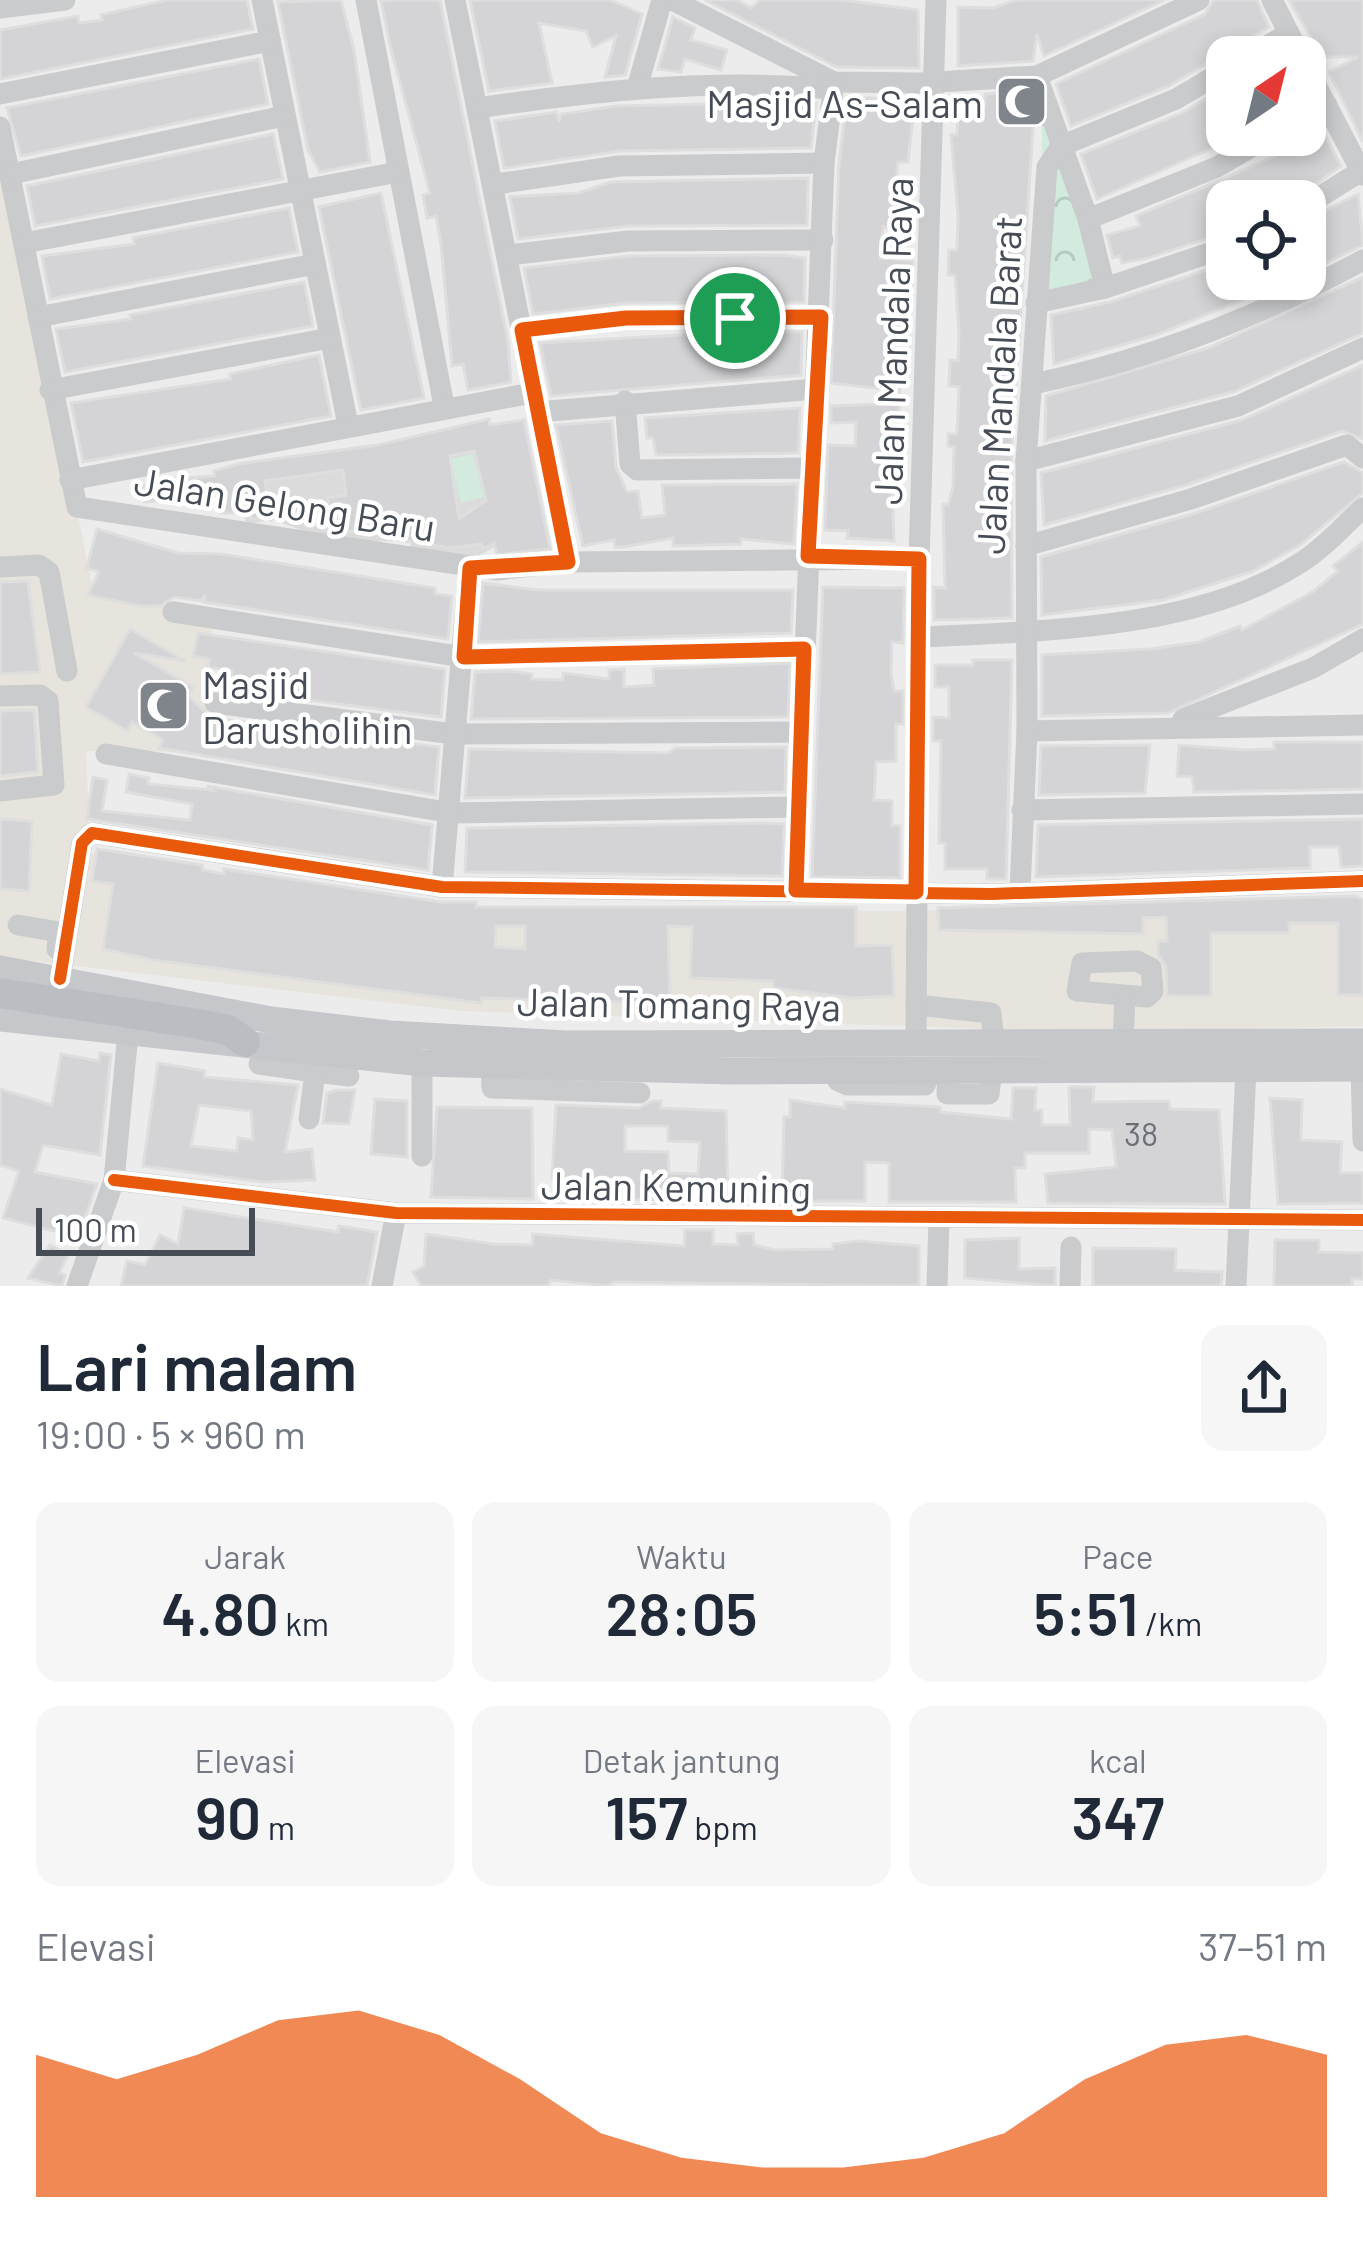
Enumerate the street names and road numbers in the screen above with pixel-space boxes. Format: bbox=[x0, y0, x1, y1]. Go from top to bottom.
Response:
street label: Jalan Mandala Raya bbox=[863, 176, 921, 506]
street label: Jalan Mandala Barat bbox=[966, 215, 1030, 555]
street label: Jalan Gelong Baru bbox=[131, 456, 439, 550]
street label: Jalan Tomang Raya bbox=[517, 977, 841, 1029]
street label: Jalan Kemuning bbox=[541, 1160, 811, 1212]

